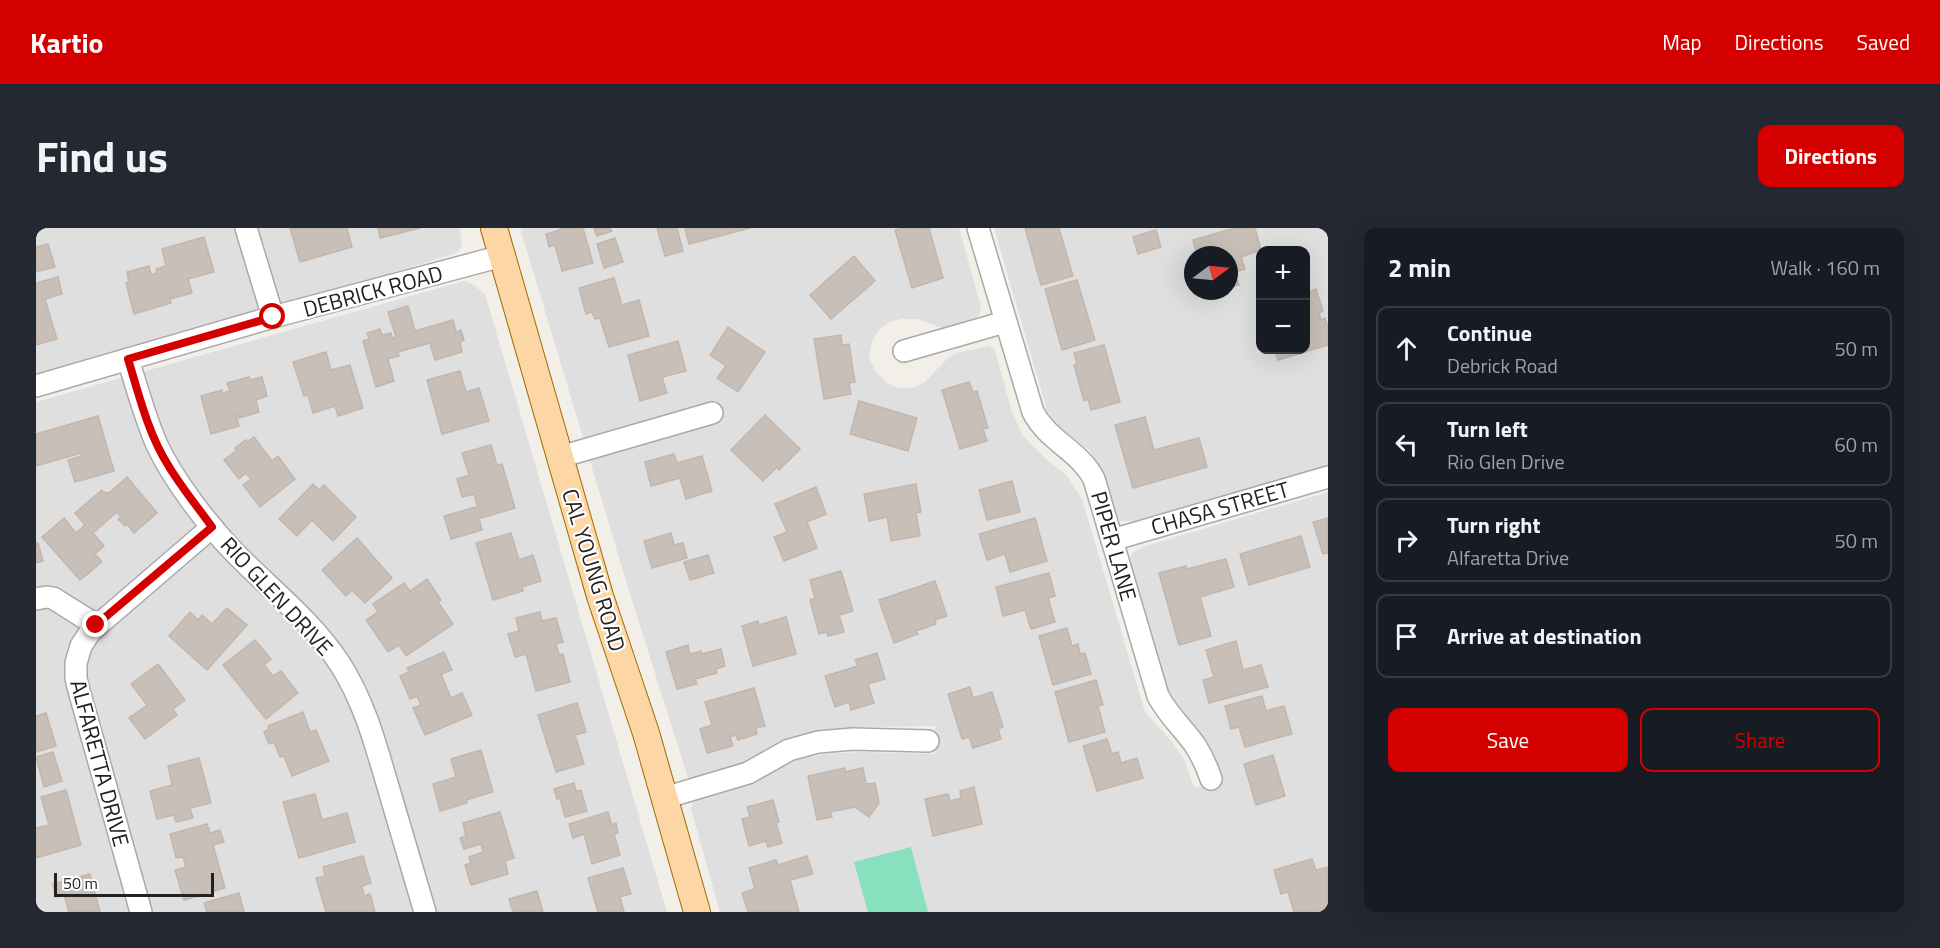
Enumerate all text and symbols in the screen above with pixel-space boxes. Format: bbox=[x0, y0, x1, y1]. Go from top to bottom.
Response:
text: Kartio bbox=[30, 21, 104, 64]
text: Map bbox=[1662, 26, 1702, 58]
text: Directions bbox=[1735, 26, 1824, 58]
text: Saved bbox=[1857, 26, 1910, 58]
text: Find us bbox=[36, 124, 168, 188]
button: Directions bbox=[1758, 125, 1904, 187]
north arrow bbox=[1184, 246, 1238, 300]
map controls bbox=[1256, 246, 1310, 354]
button: + bbox=[1256, 246, 1310, 300]
text: 2 min bbox=[1388, 248, 1451, 287]
text: Walk · 160 m bbox=[1771, 252, 1880, 283]
street label: DEBRICK ROAD bbox=[299, 256, 447, 326]
button: − bbox=[1256, 300, 1310, 354]
route start bbox=[259, 303, 285, 329]
text: Continue bbox=[1447, 316, 1532, 350]
icon: ahead bbox=[1390, 332, 1423, 365]
text: 50 m bbox=[1834, 333, 1878, 364]
text: Debrick Road bbox=[1447, 350, 1558, 381]
text: Turn left bbox=[1447, 412, 1528, 446]
icon: left bbox=[1390, 428, 1423, 461]
text: 60 m bbox=[1834, 429, 1878, 460]
text: Rio Glen Drive bbox=[1447, 446, 1565, 477]
street label: CHASA STREET bbox=[1147, 472, 1294, 544]
street label: CAL YOUNG ROAD bbox=[553, 484, 635, 656]
street label: PIPER LANE bbox=[1082, 487, 1146, 605]
text: Turn right bbox=[1447, 508, 1541, 542]
icon: right bbox=[1390, 524, 1423, 557]
text: 50 m bbox=[1834, 525, 1878, 556]
street label: RIO GLEN DRIVE bbox=[213, 529, 341, 663]
text: Alfaretta Drive bbox=[1447, 542, 1569, 573]
route end bbox=[82, 611, 108, 637]
text: Arrive at destination bbox=[1447, 619, 1642, 653]
icon: arrive bbox=[1390, 620, 1423, 653]
street label: ALFARETTA DRIVE bbox=[61, 676, 139, 850]
button: Save bbox=[1388, 708, 1628, 772]
button: Share bbox=[1640, 708, 1880, 772]
scale bar bbox=[54, 870, 214, 898]
text: 50 m bbox=[63, 871, 98, 895]

